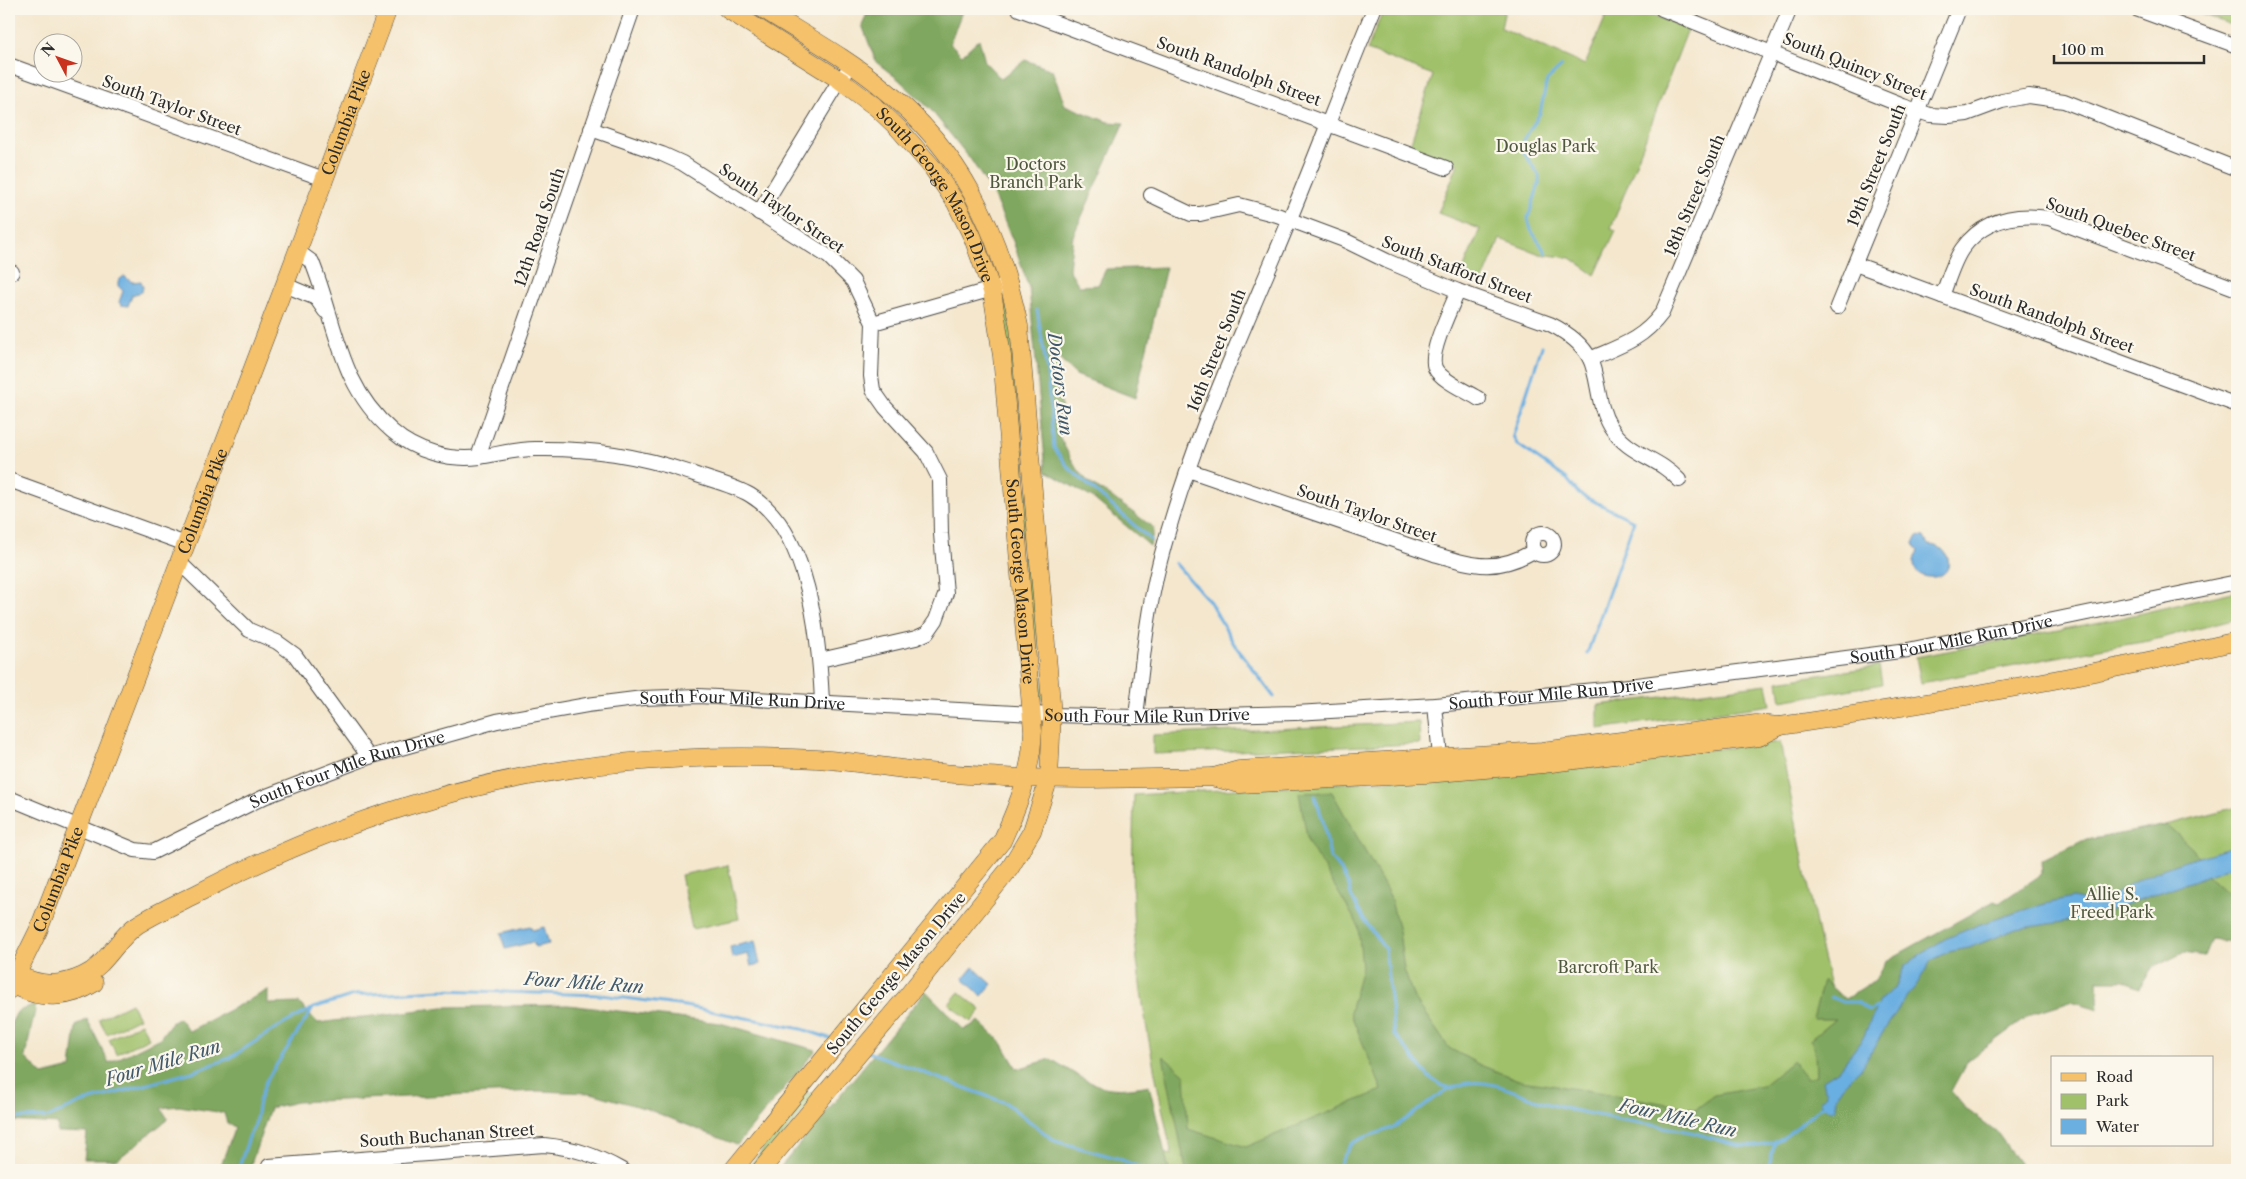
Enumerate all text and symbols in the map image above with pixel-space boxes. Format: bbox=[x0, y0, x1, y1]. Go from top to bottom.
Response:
street label: South Quincy Street bbox=[1780, 28, 1930, 104]
north arrow bbox=[32, 32, 82, 82]
street label: South Randolph Street bbox=[1154, 32, 1324, 110]
scale bar bbox=[2054, 32, 2204, 64]
text: N bbox=[37, 39, 59, 60]
text: 100 m bbox=[2061, 40, 2104, 59]
street label: Columbia Pike bbox=[317, 66, 375, 178]
street label: South Taylor Street bbox=[100, 71, 245, 140]
street label: 19th Street South bbox=[1842, 101, 1910, 229]
street label: South George Mason Drive bbox=[872, 103, 998, 285]
street label: 18th Street South bbox=[1659, 131, 1729, 259]
park label: Douglas Park bbox=[1496, 136, 1597, 156]
park label: Doctors Branch Park bbox=[989, 154, 1084, 192]
street label: South Taylor Street bbox=[716, 159, 849, 257]
street label: 12th Road South bbox=[509, 165, 569, 289]
street label: South Quebec Street bbox=[2043, 193, 2199, 266]
street label: South Stafford Street bbox=[1379, 231, 1535, 307]
street label: South Randolph Street bbox=[1967, 279, 2137, 357]
street label: 16th Street South bbox=[1182, 286, 1250, 414]
water label: Doctors Run bbox=[1043, 329, 1077, 437]
street label: Columbia Pike bbox=[173, 445, 232, 557]
street label: South George Mason Drive bbox=[1002, 478, 1039, 685]
street label: South Taylor Street bbox=[1294, 480, 1440, 546]
street label: South Four Mile Run Drive bbox=[1849, 610, 2054, 667]
street label: South Four Mile Run Drive bbox=[1448, 673, 1655, 714]
street label: South Four Mile Run Drive bbox=[639, 686, 846, 714]
street label: South Four Mile Run Drive bbox=[1044, 704, 1250, 727]
street label: South Four Mile Run Drive bbox=[246, 726, 447, 813]
street label: Columbia Pike bbox=[28, 824, 87, 935]
park label: Allie S. Freed Park bbox=[2070, 884, 2155, 922]
street label: South George Mason Drive bbox=[822, 888, 970, 1058]
park label: Barcroft Park bbox=[1558, 957, 1659, 977]
water label: Four Mile Run bbox=[522, 968, 645, 998]
water label: Four Mile Run bbox=[101, 1035, 224, 1092]
legend bbox=[2051, 1056, 2214, 1146]
text: Road bbox=[2096, 1067, 2133, 1086]
text: Park bbox=[2096, 1091, 2130, 1110]
water label: Four Mile Run bbox=[1615, 1093, 1739, 1142]
text: Water bbox=[2095, 1117, 2140, 1136]
street label: South Buchanan Street bbox=[359, 1119, 535, 1151]

